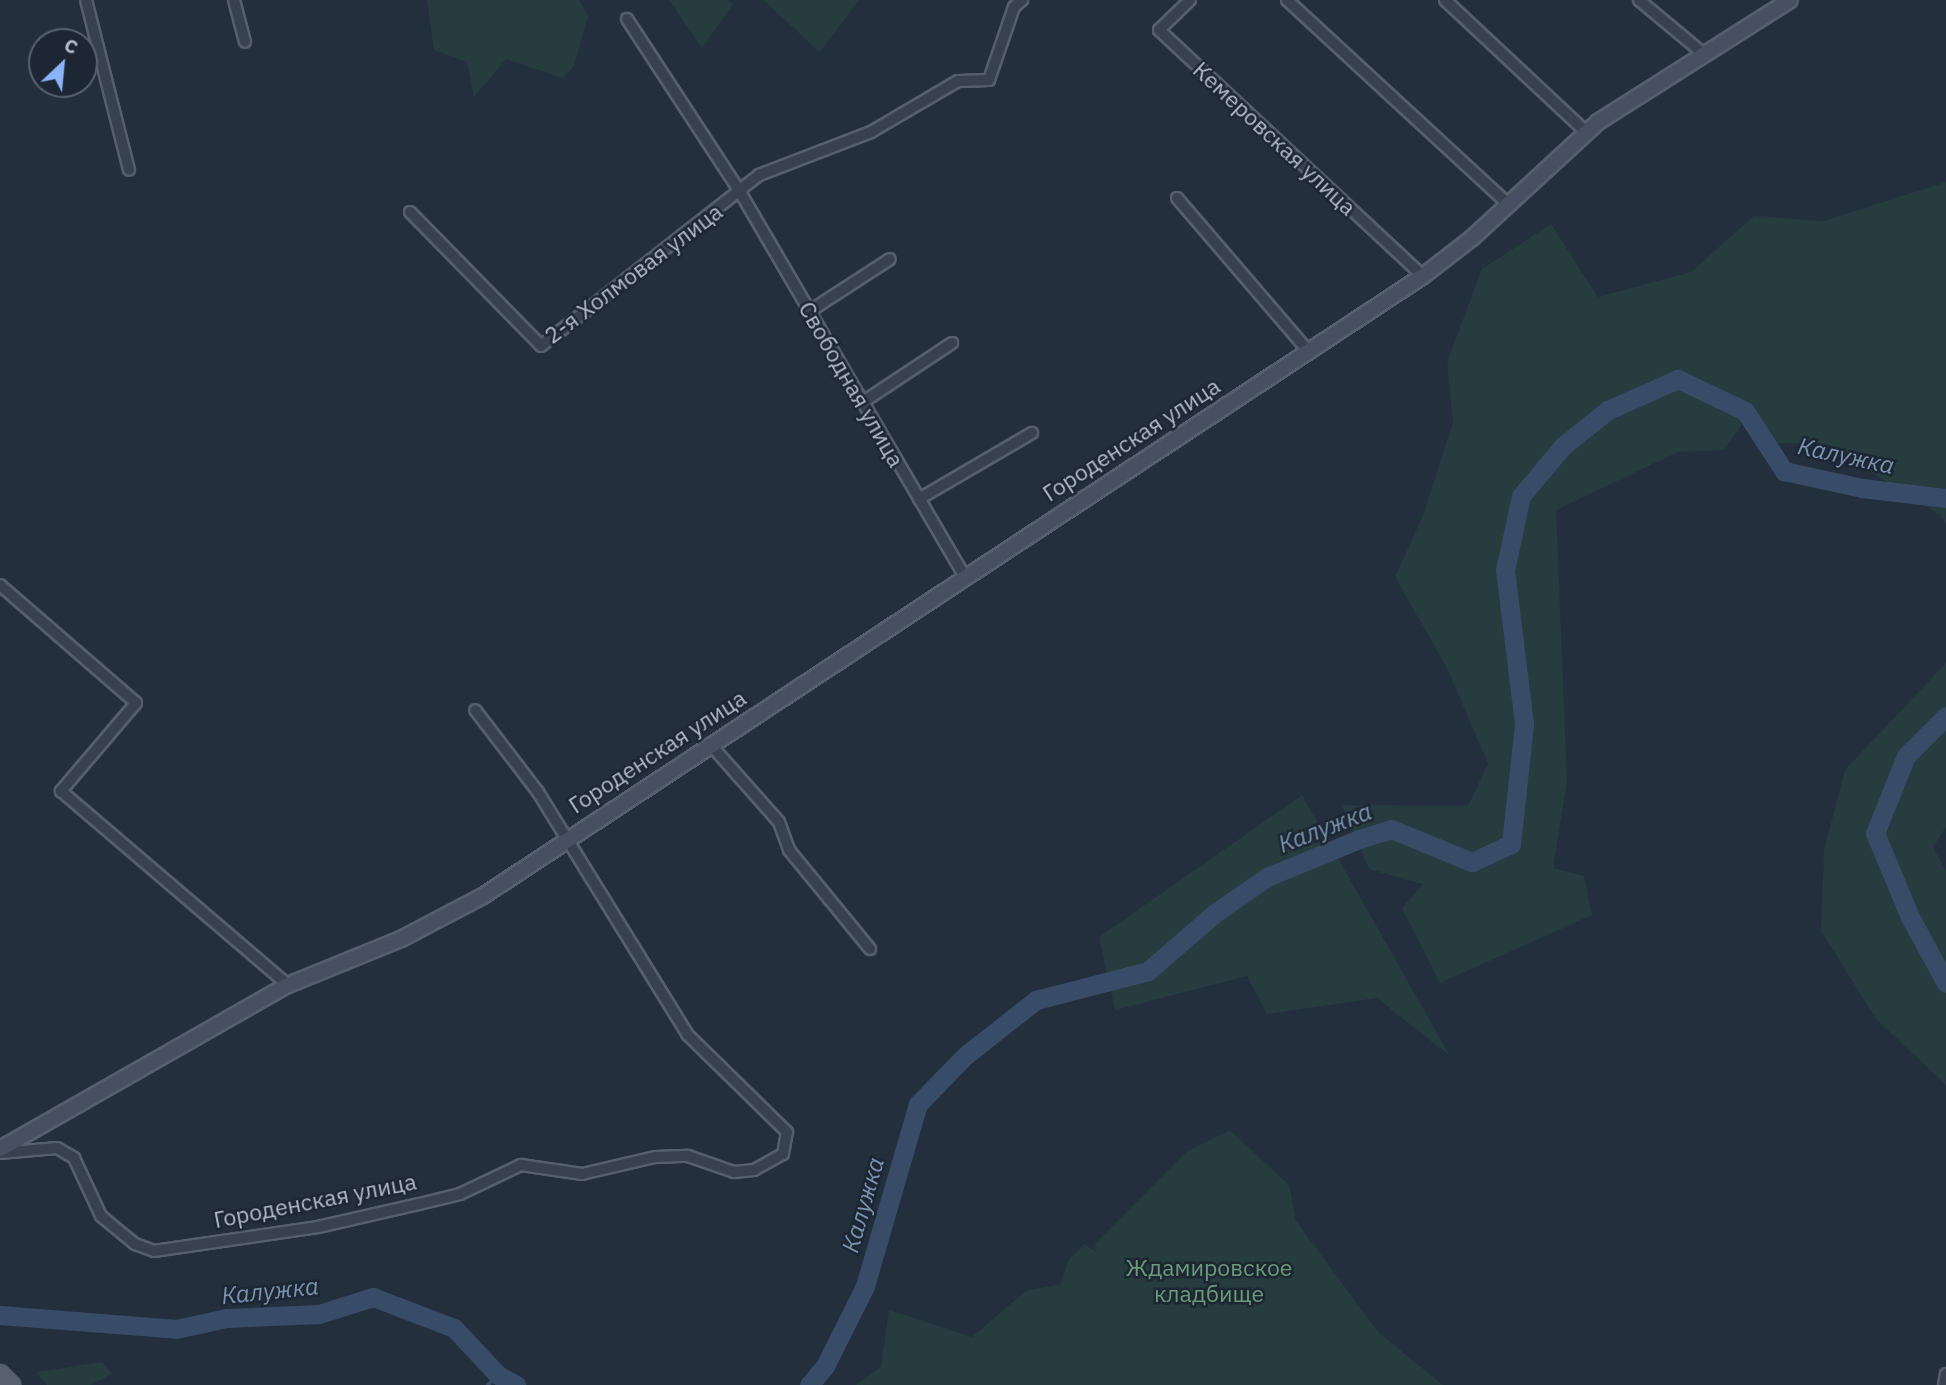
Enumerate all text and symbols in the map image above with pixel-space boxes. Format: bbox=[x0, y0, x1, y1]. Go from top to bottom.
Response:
north arrow bbox=[28, 28, 98, 98]
text: С bbox=[61, 32, 82, 59]
street label: Кемеровская улица bbox=[1188, 55, 1362, 221]
street label: 2-я Холмовая улица bbox=[539, 197, 727, 349]
street label: Свободная улица bbox=[793, 296, 911, 472]
street label: Городенская улица bbox=[1037, 371, 1225, 507]
water label: Калужка bbox=[1795, 432, 1897, 480]
street label: Городенская улица bbox=[563, 683, 751, 819]
water label: Калужка bbox=[1274, 797, 1376, 859]
water label: Калужка bbox=[836, 1154, 890, 1256]
street label: Городенская улица bbox=[211, 1167, 419, 1233]
park label: Ждамировское кладбище bbox=[1126, 1253, 1292, 1307]
water label: Калужка bbox=[220, 1272, 320, 1310]

